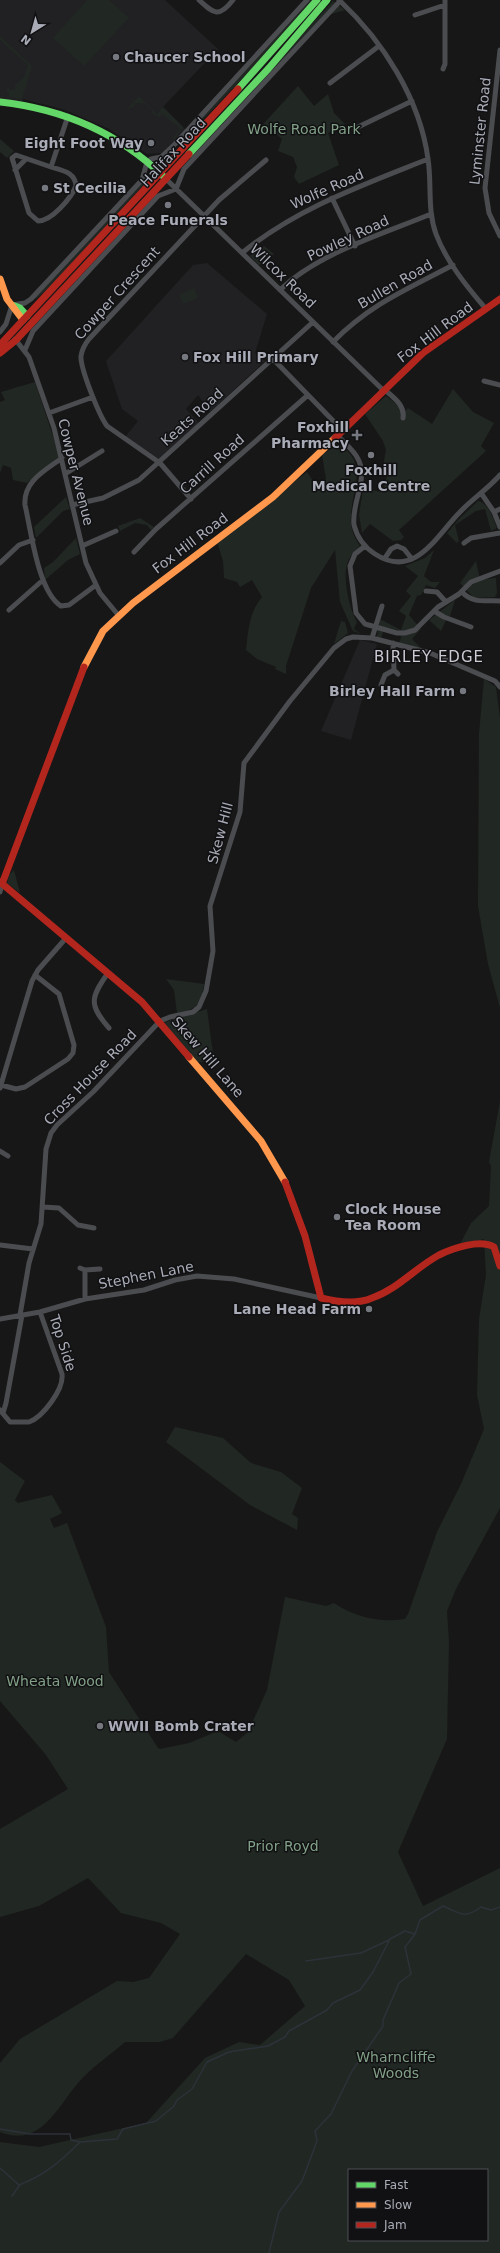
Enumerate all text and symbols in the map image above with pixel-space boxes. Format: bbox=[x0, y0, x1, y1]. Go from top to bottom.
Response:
north arrow bbox=[12, 12, 52, 52]
text: N bbox=[19, 32, 34, 48]
place label: Chaucer School bbox=[124, 49, 246, 65]
marker: Chaucer School bbox=[111, 52, 121, 62]
street label: Lyminster Road bbox=[466, 76, 494, 186]
street label: Halifax Road bbox=[137, 114, 209, 190]
park label: Wolfe Road Park bbox=[247, 121, 362, 137]
place label: Eight Foot Way bbox=[24, 135, 143, 151]
marker: Eight Foot Way bbox=[146, 138, 156, 148]
street label: Wolfe Road bbox=[288, 166, 366, 212]
place label: St Cecilia bbox=[53, 180, 127, 196]
marker: St Cecilia bbox=[40, 183, 50, 193]
marker: Peace Funerals bbox=[163, 200, 173, 210]
place label: Peace Funerals bbox=[108, 212, 228, 228]
street label: Powley Road bbox=[305, 212, 391, 264]
street label: Wilcox Road bbox=[247, 241, 319, 311]
street label: Cowper Crescent bbox=[71, 243, 163, 343]
street label: Bullen Road bbox=[355, 256, 435, 312]
street label: Fox Hill Road bbox=[394, 298, 476, 366]
place label: Fox Hill Primary bbox=[193, 349, 319, 365]
marker: Fox Hill Primary bbox=[180, 352, 190, 362]
street label: Keats Road bbox=[158, 385, 226, 449]
street label: Cowper Avenue bbox=[55, 417, 97, 527]
place label: Foxhill Pharmacy bbox=[271, 419, 349, 451]
marker: Foxhill Pharmacy bbox=[352, 430, 362, 440]
street label: Carrill Road bbox=[177, 431, 247, 497]
marker: Foxhill Medical Centre bbox=[366, 450, 376, 460]
place label: Foxhill Medical Centre bbox=[312, 462, 430, 494]
street label: Fox Hill Road bbox=[149, 509, 231, 577]
district label: BIRLEY EDGE bbox=[374, 648, 484, 666]
place label: Birley Hall Farm bbox=[329, 683, 455, 699]
marker: Birley Hall Farm bbox=[458, 686, 468, 696]
street label: Skew Hill bbox=[204, 800, 236, 866]
street label: Skew Hill Lane bbox=[169, 1013, 247, 1101]
street label: Cross House Road bbox=[40, 1026, 140, 1128]
place label: Clock House Tea Room bbox=[345, 1201, 441, 1233]
marker: Clock House Tea Room bbox=[332, 1212, 342, 1222]
street label: Stephen Lane bbox=[97, 1258, 195, 1292]
place label: Lane Head Farm bbox=[233, 1301, 361, 1317]
marker: Lane Head Farm bbox=[364, 1304, 374, 1314]
street label: Top Side bbox=[46, 1312, 80, 1373]
park label: Wheata Wood bbox=[6, 1673, 104, 1689]
place label: WWII Bomb Crater bbox=[108, 1718, 254, 1734]
marker: WWII Bomb Crater bbox=[95, 1721, 105, 1731]
park label: Prior Royd bbox=[247, 1838, 319, 1854]
park label: Wharncliffe Woods bbox=[356, 2049, 436, 2081]
legend bbox=[348, 2169, 488, 2241]
text: Fast bbox=[384, 2178, 408, 2192]
text: Slow bbox=[384, 2198, 412, 2212]
text: Jam bbox=[383, 2218, 407, 2232]

